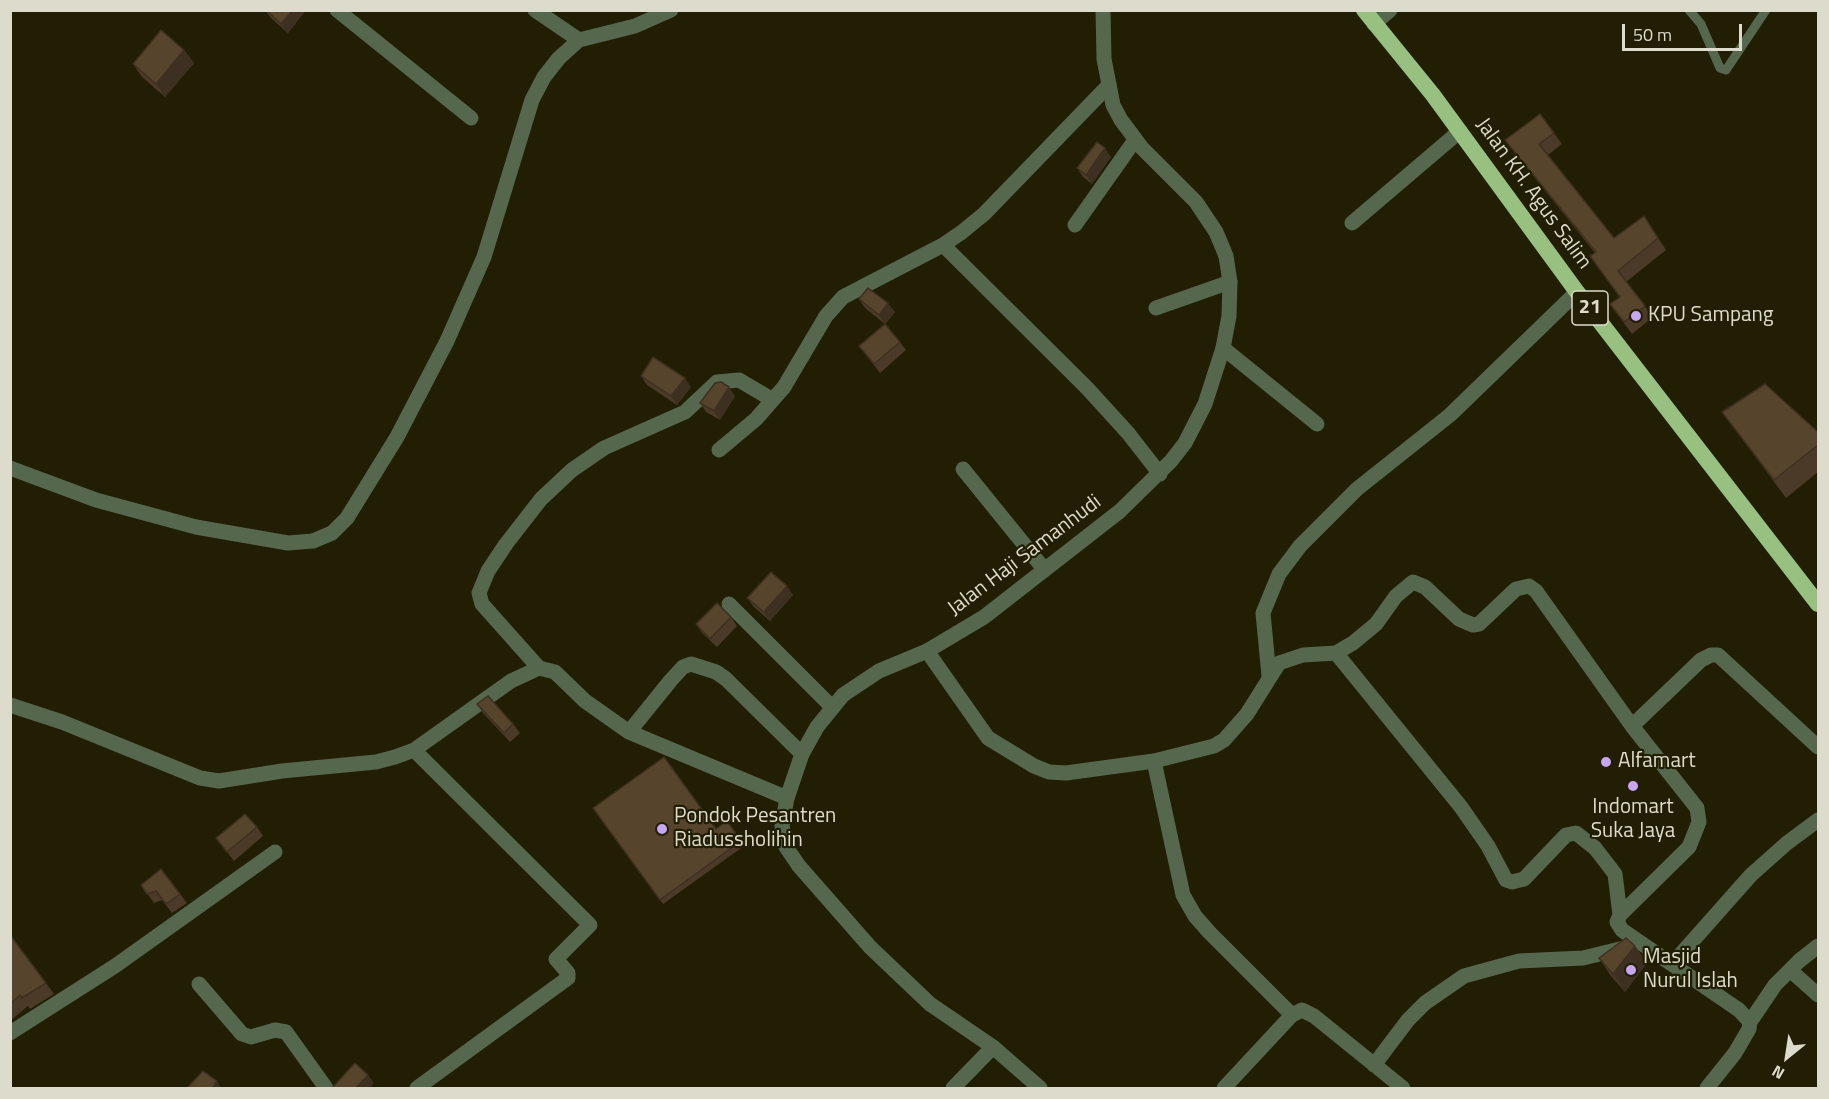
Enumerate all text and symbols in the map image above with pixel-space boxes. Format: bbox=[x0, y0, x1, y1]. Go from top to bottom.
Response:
scale bar bbox=[1625, 12, 1745, 50]
text: 50 m bbox=[1633, 21, 1672, 48]
street label: Jalan KH. Agus Salim bbox=[1470, 113, 1596, 275]
road number: 21 bbox=[1572, 291, 1608, 325]
place label: KPU Sampang bbox=[1648, 303, 1774, 329]
marker: KPU Sampang bbox=[1629, 309, 1643, 323]
street label: Jalan Haji Samanhudi bbox=[943, 490, 1107, 622]
place label: Alfamart bbox=[1618, 749, 1696, 775]
marker: Alfamart bbox=[1599, 755, 1613, 769]
marker: Indomart Suka Jaya bbox=[1626, 779, 1640, 793]
place label: Indomart Suka Jaya bbox=[1591, 795, 1675, 845]
place label: Pondok Pesantren Riadussholihin bbox=[674, 804, 836, 854]
marker: Pondok Pesantren Riadussholihin bbox=[655, 822, 669, 836]
place label: Masjid Nurul Islah bbox=[1643, 945, 1738, 995]
marker: Masjid Nurul Islah bbox=[1624, 963, 1638, 977]
north arrow bbox=[1757, 1027, 1817, 1087]
text: N bbox=[1767, 1059, 1789, 1086]

